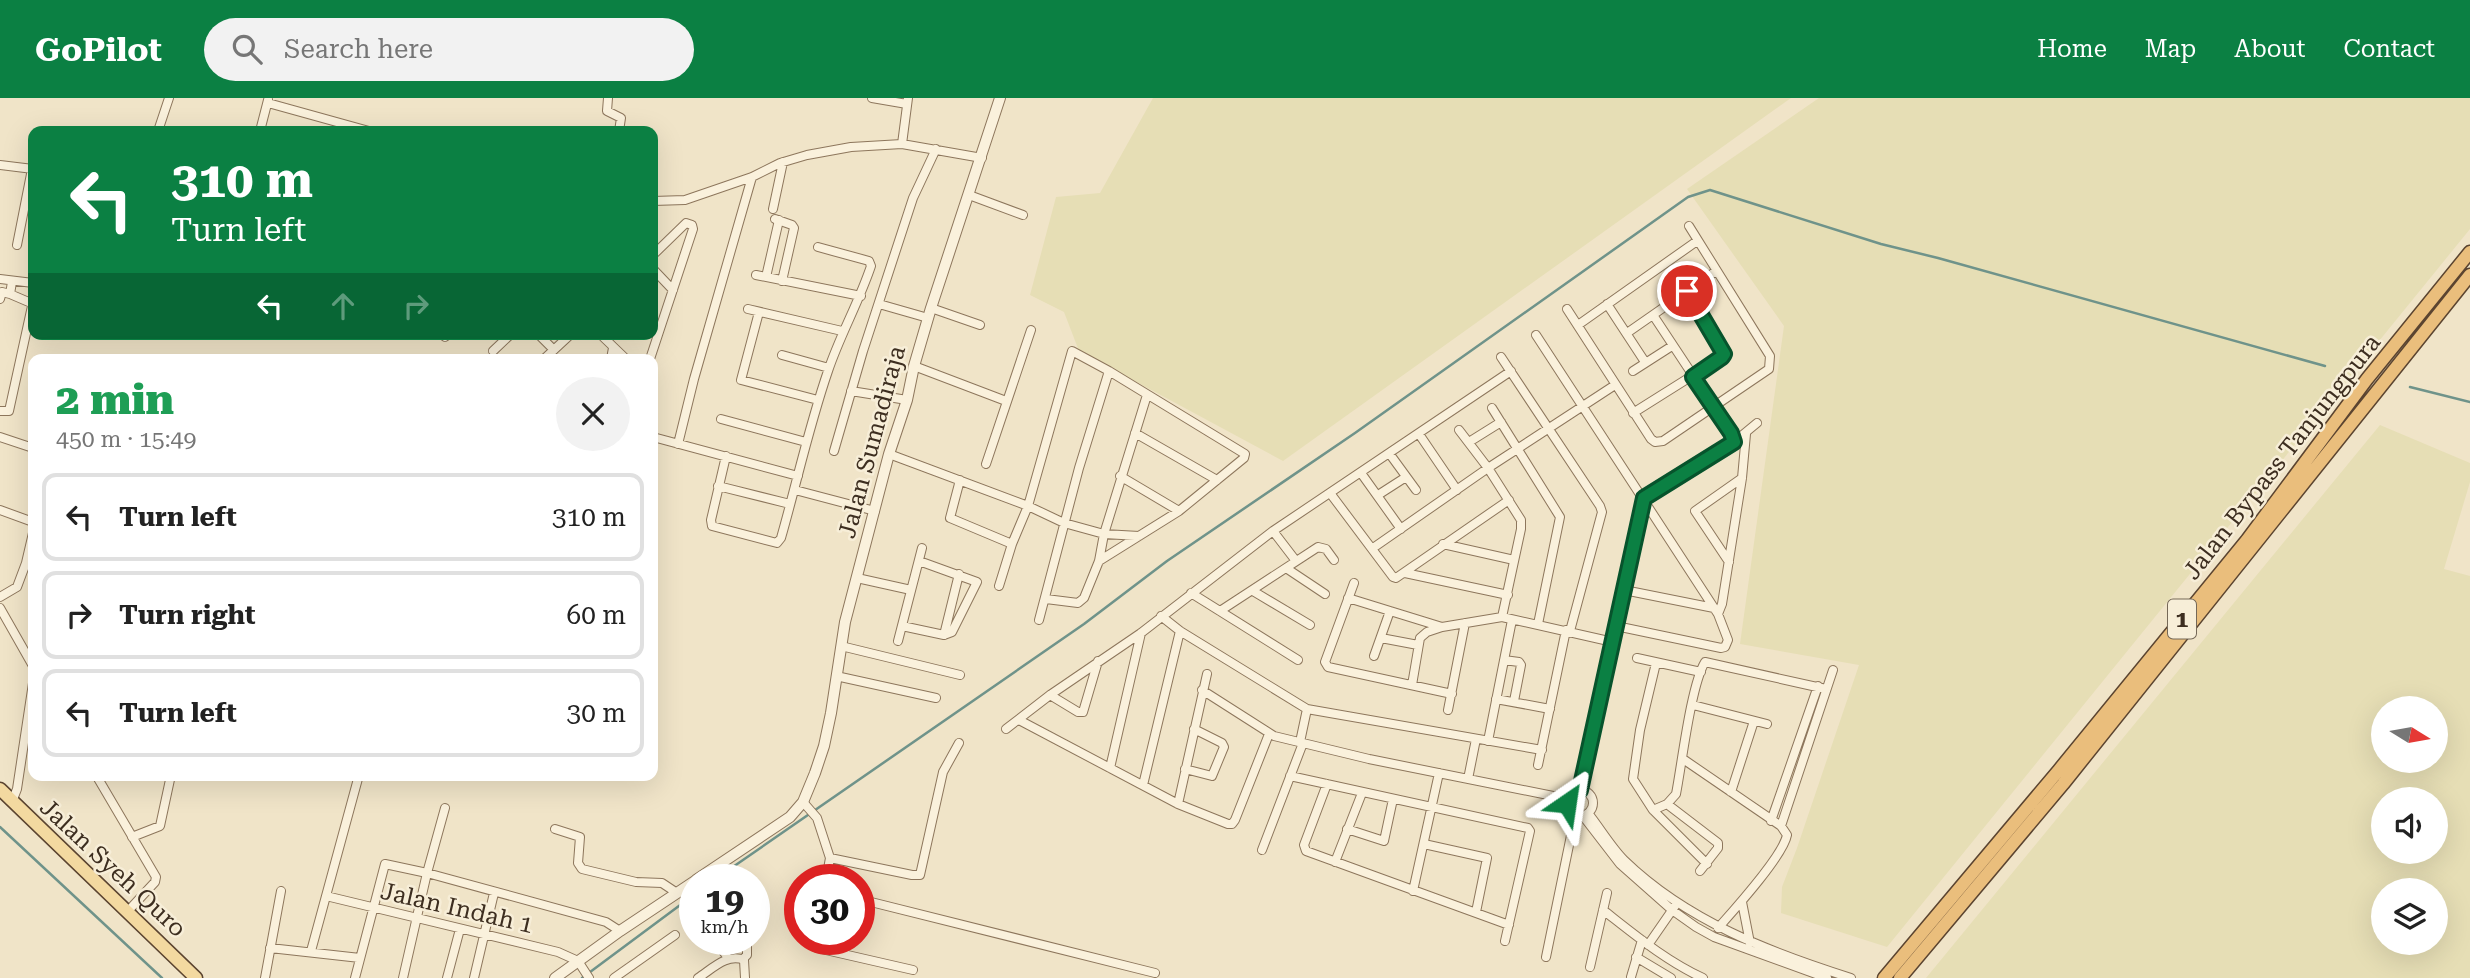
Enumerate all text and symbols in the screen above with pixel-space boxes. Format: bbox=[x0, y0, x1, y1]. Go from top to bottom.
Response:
search box bbox=[204, 18, 694, 81]
text: GoPilot bbox=[35, 30, 162, 69]
icon: search bbox=[228, 30, 266, 68]
text: Search here bbox=[284, 34, 433, 64]
text: Home bbox=[2037, 35, 2107, 63]
text: Map bbox=[2145, 35, 2196, 63]
text: About bbox=[2234, 35, 2305, 63]
text: Contact bbox=[2343, 35, 2435, 63]
text: 310 m bbox=[171, 152, 313, 209]
icon: left bbox=[56, 154, 147, 245]
text: Turn left bbox=[171, 211, 306, 249]
pin bbox=[1657, 261, 1717, 321]
icon: arrive bbox=[1668, 272, 1706, 310]
icon: left bbox=[251, 287, 289, 325]
icon: ahead bbox=[324, 287, 362, 325]
icon: right bbox=[397, 287, 435, 325]
street label: Jalan Bypass Tanjungpura bbox=[2178, 329, 2386, 585]
street label: Jalan Sumadiraja bbox=[833, 343, 911, 541]
text: 2 min bbox=[56, 375, 174, 424]
button: close bbox=[556, 377, 630, 451]
text: 450 m · 15:49 bbox=[56, 426, 196, 453]
icon: left bbox=[60, 498, 98, 536]
text: Turn left bbox=[119, 502, 237, 532]
text: 310 m bbox=[552, 502, 626, 532]
icon: right bbox=[60, 596, 98, 634]
text: Turn right bbox=[119, 600, 255, 630]
text: 60 m bbox=[567, 600, 626, 630]
road number: 1 bbox=[2168, 600, 2196, 638]
icon: left bbox=[60, 694, 98, 732]
north arrow bbox=[2371, 696, 2448, 774]
map controls bbox=[2371, 696, 2448, 955]
text: Turn left bbox=[119, 698, 237, 728]
text: 30 m bbox=[567, 698, 626, 728]
position arrow bbox=[1530, 766, 1604, 840]
button: sound bbox=[2371, 787, 2448, 864]
street label: Jalan Syeh Quro bbox=[34, 793, 192, 943]
speed limit sign: 30 bbox=[784, 864, 875, 955]
street label: Jalan Indah 1 bbox=[378, 877, 536, 939]
button: layers bbox=[2371, 878, 2448, 955]
text: 19 bbox=[705, 880, 744, 921]
text: km/h bbox=[700, 916, 749, 937]

